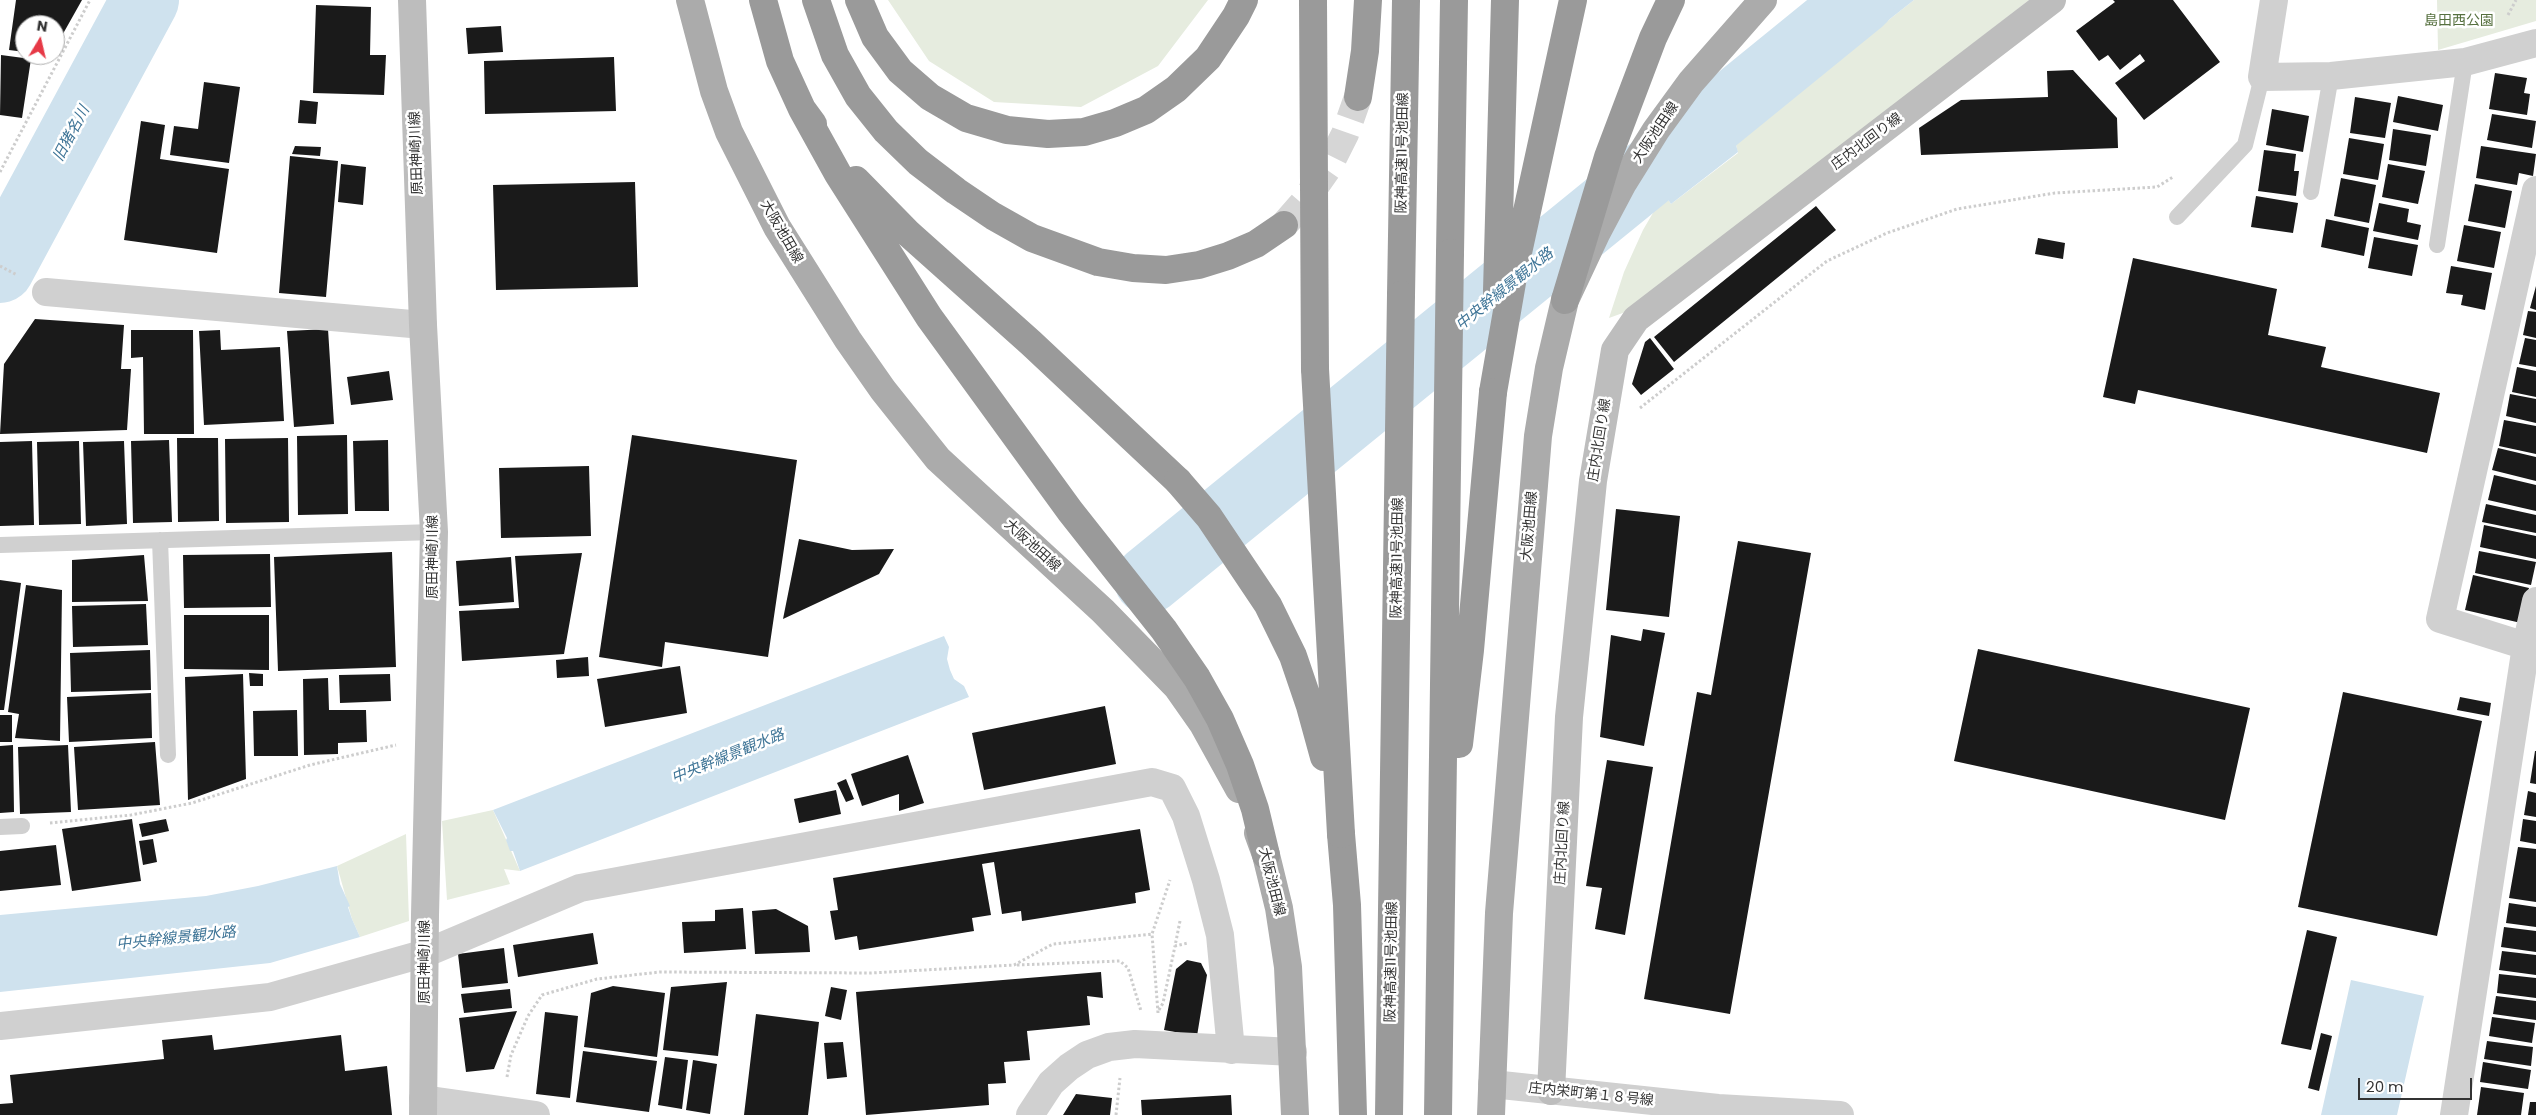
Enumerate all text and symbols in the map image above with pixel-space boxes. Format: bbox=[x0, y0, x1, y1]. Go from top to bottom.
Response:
park label: 島田西公園 bbox=[2424, 13, 2494, 29]
north arrow bbox=[15, 15, 65, 65]
text: N bbox=[35, 15, 49, 37]
street label: 阪神高速11号池田線 bbox=[1394, 92, 1412, 214]
street label: 大阪池田線 bbox=[1629, 99, 1683, 167]
water label: 旧猪名川 bbox=[50, 103, 94, 165]
street label: 庄内北回り線 bbox=[1828, 110, 1906, 174]
street label: 原田神崎川線 bbox=[407, 111, 427, 195]
street label: 大阪池田線 bbox=[756, 197, 806, 267]
water label: 中央幹線景観水路 bbox=[1453, 245, 1557, 335]
street label: 庄内北回り線 bbox=[1585, 397, 1615, 483]
street label: 大阪池田線 bbox=[1519, 490, 1541, 562]
street label: 阪神高速11号池田線 bbox=[1389, 497, 1407, 619]
street label: 原田神崎川線 bbox=[425, 515, 441, 599]
street label: 大阪池田線 bbox=[1000, 516, 1064, 576]
water label: 中央幹線景観水路 bbox=[669, 726, 787, 788]
street label: 庄内北回り線 bbox=[1552, 801, 1574, 885]
street label: 大阪池田線 bbox=[1254, 846, 1288, 918]
street label: 阪神高速11号池田線 bbox=[1383, 901, 1401, 1023]
street label: 原田神崎川線 bbox=[417, 920, 433, 1004]
water label: 中央幹線景観水路 bbox=[115, 924, 237, 954]
scale bar bbox=[2361, 1068, 2475, 1100]
text: 20 m bbox=[2366, 1076, 2404, 1097]
street label: 庄内栄町第１８号線 bbox=[1527, 1080, 1655, 1110]

